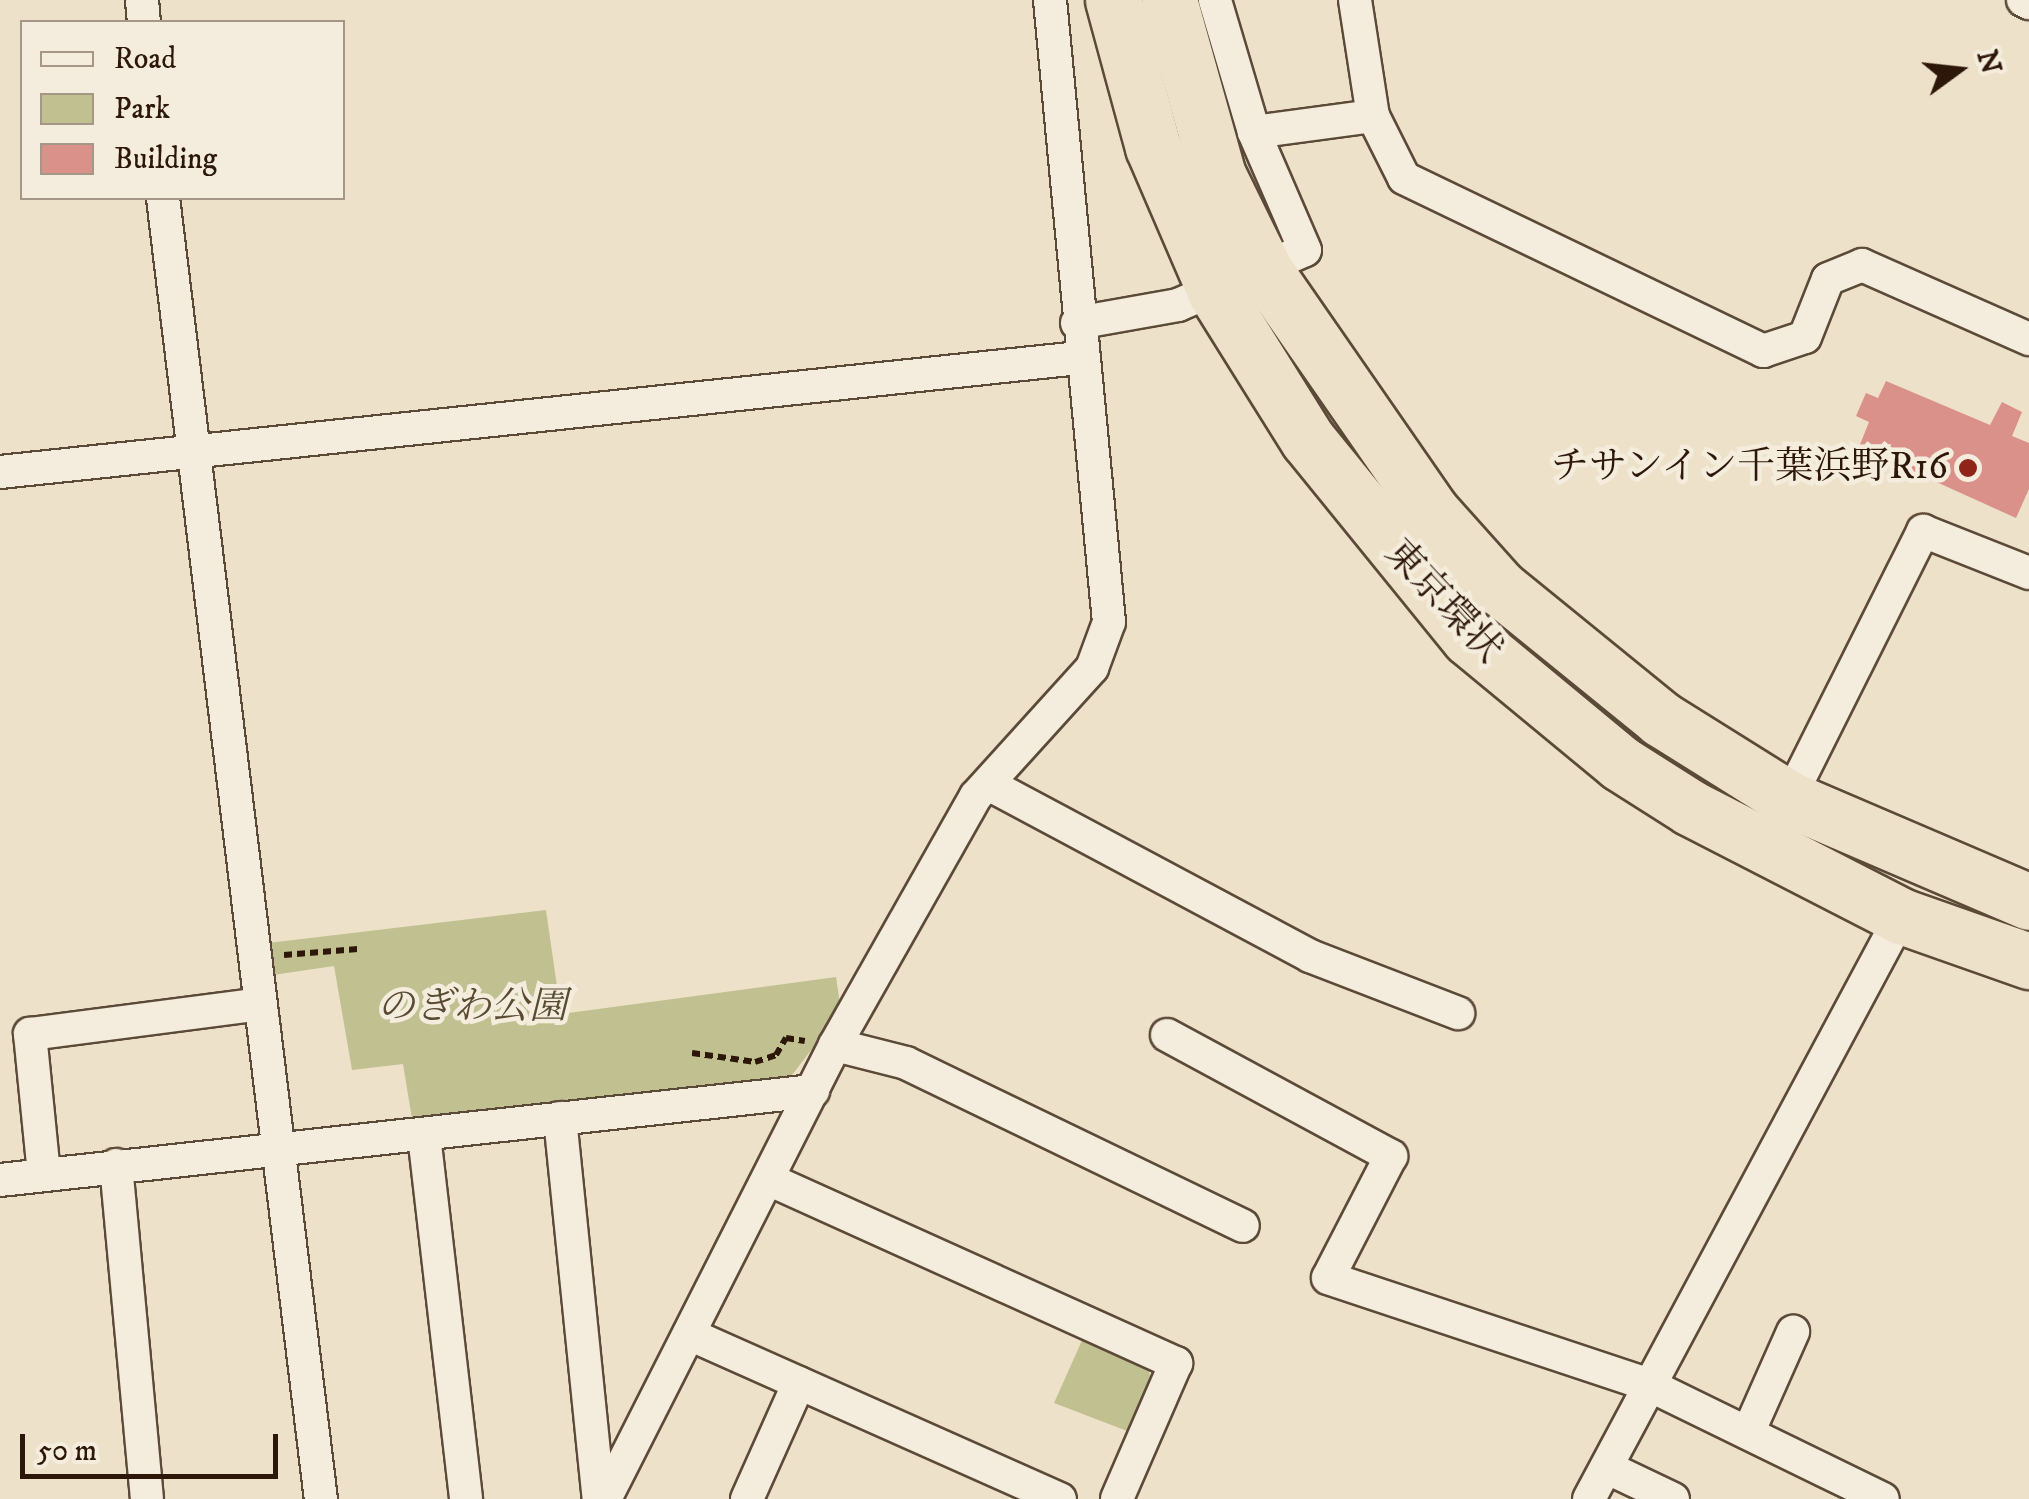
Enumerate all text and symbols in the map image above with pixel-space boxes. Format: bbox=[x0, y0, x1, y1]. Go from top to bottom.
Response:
legend bbox=[20, 20, 345, 200]
north arrow bbox=[1909, 20, 2009, 120]
text: Road bbox=[114, 41, 176, 78]
text: N bbox=[1969, 46, 2008, 78]
text: Park bbox=[114, 91, 170, 128]
text: Building bbox=[114, 141, 217, 178]
place label: チサンイン千葉浜野R16 bbox=[1547, 445, 1948, 491]
marker: チサンイン千葉浜野R16 bbox=[1957, 457, 1979, 479]
street label: 東京環状 bbox=[1374, 531, 1512, 673]
park label: のぎわ公園 bbox=[377, 985, 567, 1031]
scale bar bbox=[25, 1414, 282, 1476]
text: 50 m bbox=[37, 1433, 97, 1470]

